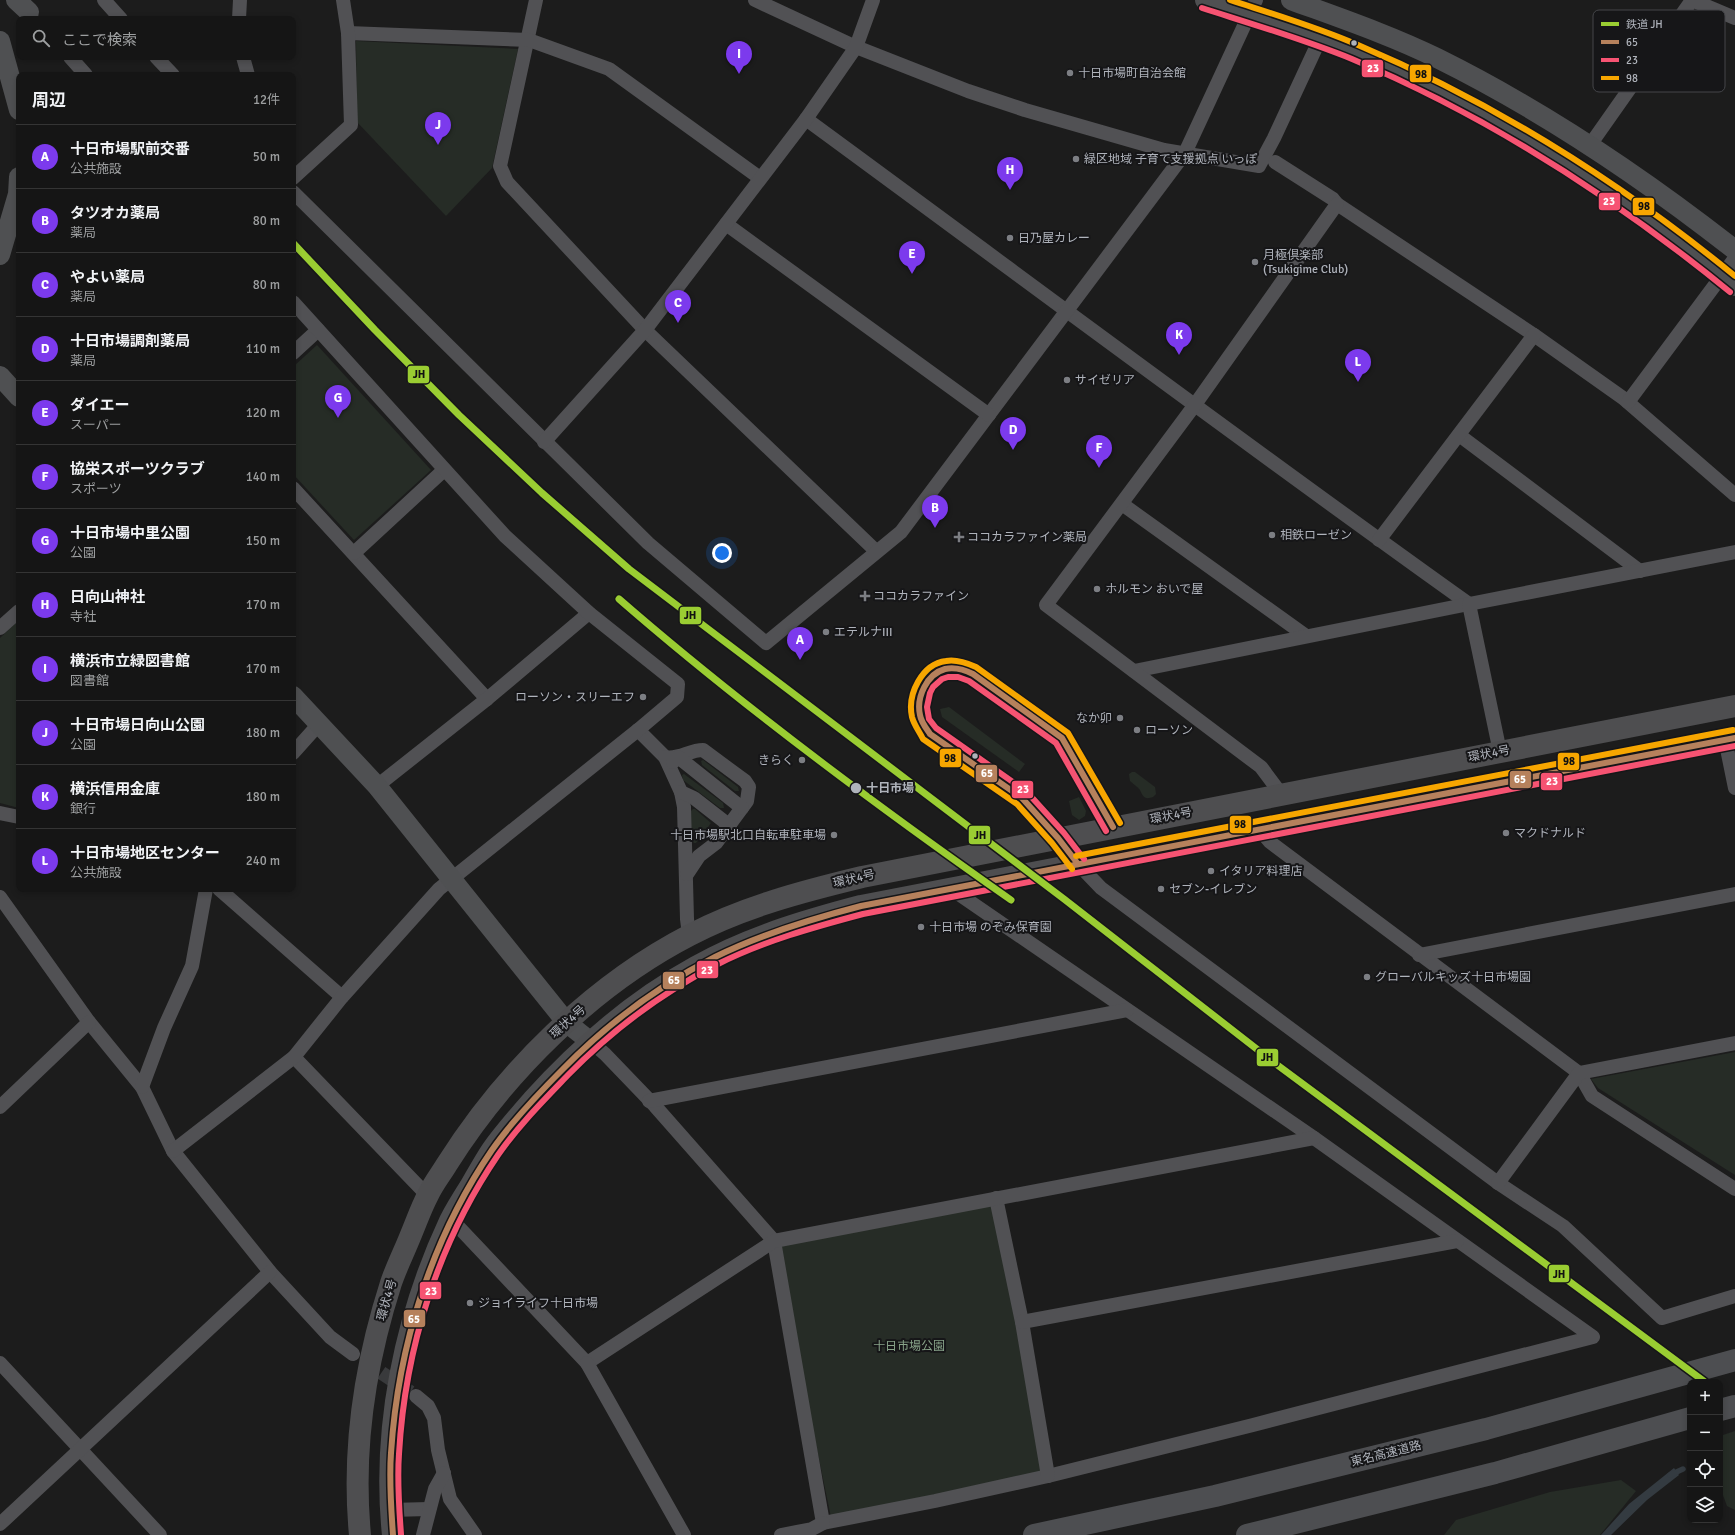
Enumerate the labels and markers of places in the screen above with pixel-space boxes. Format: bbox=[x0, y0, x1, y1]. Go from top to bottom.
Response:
unlabelled marker bbox=[1349, 38, 1359, 48]
pin: I bbox=[726, 41, 752, 74]
place label: 十日市場町自治会館 bbox=[1078, 66, 1186, 81]
marker: 十日市場町自治会館 bbox=[1065, 68, 1075, 78]
pin: J bbox=[425, 112, 451, 145]
place label: 緑区地域 子育て支援拠点 いっぽ bbox=[1084, 152, 1257, 167]
marker: 緑区地域 子育て支援拠点 いっぽ bbox=[1071, 154, 1081, 164]
pin: H bbox=[997, 157, 1023, 190]
place label: 日乃屋カレー bbox=[1018, 231, 1090, 246]
marker: 日乃屋カレー bbox=[1005, 233, 1015, 243]
pin: E bbox=[899, 241, 925, 274]
place label: 月極倶楽部 (Tsukigime Club) bbox=[1263, 248, 1348, 277]
marker: 月極倶楽部 (Tsukigime Club) bbox=[1250, 257, 1260, 267]
pin: C bbox=[665, 290, 691, 323]
pin: K bbox=[1166, 322, 1192, 355]
pin: L bbox=[1345, 349, 1371, 382]
place label: サイゼリア bbox=[1075, 373, 1135, 388]
marker: サイゼリア bbox=[1062, 375, 1072, 385]
pin: G bbox=[325, 385, 351, 418]
pin: D bbox=[1000, 417, 1026, 450]
pin: F bbox=[1086, 435, 1112, 468]
pin: B bbox=[922, 495, 948, 528]
place label: 相鉄ローゼン bbox=[1280, 528, 1352, 543]
place label: ココカラファイン薬局 bbox=[967, 530, 1087, 545]
marker: 相鉄ローゼン bbox=[1267, 530, 1277, 540]
marker: ココカラファイン薬局 bbox=[954, 532, 964, 542]
place label: ホルモン おいで屋 bbox=[1105, 582, 1203, 597]
marker: ホルモン おいで屋 bbox=[1092, 584, 1102, 594]
place label: ココカラファイン bbox=[873, 589, 969, 604]
marker: ココカラファイン bbox=[860, 591, 870, 601]
place label: エテルナIII bbox=[834, 625, 893, 640]
pin: A bbox=[787, 627, 813, 660]
marker: エテルナIII bbox=[821, 627, 831, 637]
place label: ローソン・スリーエフ bbox=[515, 690, 635, 705]
marker: ローソン・スリーエフ bbox=[638, 692, 648, 702]
place label: なか卯 bbox=[1076, 711, 1112, 726]
marker: なか卯 bbox=[1115, 713, 1125, 723]
place label: ローソン bbox=[1145, 723, 1193, 738]
marker: ローソン bbox=[1132, 725, 1142, 735]
unlabelled marker bbox=[970, 751, 980, 761]
place label: きらく bbox=[758, 753, 794, 768]
marker: きらく bbox=[797, 755, 807, 765]
marker: 十日市場 bbox=[849, 781, 863, 795]
place label: 十日市場 bbox=[866, 781, 914, 796]
place label: マクドナルド bbox=[1514, 826, 1586, 841]
place label: 十日市場駅北口自転車駐車場 bbox=[670, 828, 826, 843]
marker: マクドナルド bbox=[1501, 828, 1511, 838]
marker: 十日市場駅北口自転車駐車場 bbox=[829, 830, 839, 840]
place label: イタリア料理店 bbox=[1219, 864, 1303, 879]
marker: イタリア料理店 bbox=[1206, 866, 1216, 876]
place label: セブン-イレブン bbox=[1169, 882, 1257, 897]
marker: セブン-イレブン bbox=[1156, 884, 1166, 894]
place label: 十日市場 のぞみ保育園 bbox=[929, 920, 1052, 935]
marker: 十日市場 のぞみ保育園 bbox=[916, 922, 926, 932]
place label: グローバルキッズ十日市場園 bbox=[1375, 970, 1531, 985]
marker: グローバルキッズ十日市場園 bbox=[1362, 972, 1372, 982]
place label: ジョイライフ十日市場 bbox=[478, 1296, 598, 1311]
marker: ジョイライフ十日市場 bbox=[465, 1298, 475, 1308]

